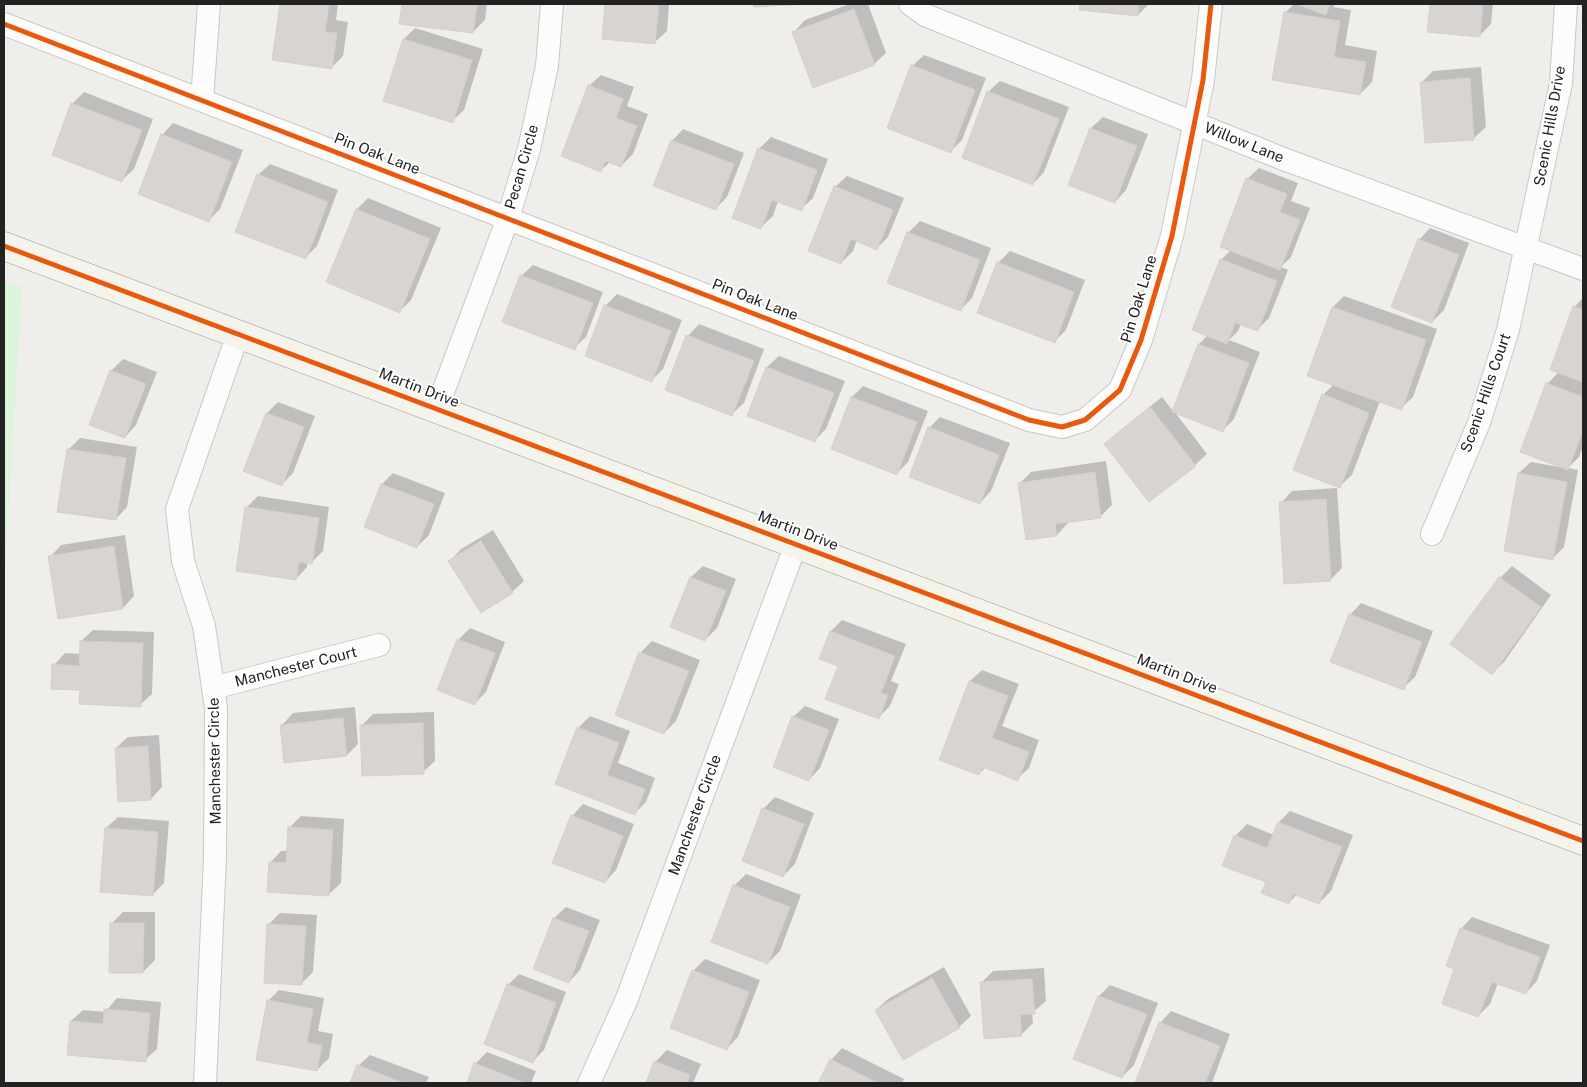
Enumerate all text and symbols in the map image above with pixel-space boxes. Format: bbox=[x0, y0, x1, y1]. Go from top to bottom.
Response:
street label: Scenic Hills Drive bbox=[1531, 64, 1569, 188]
street label: Willow Lane bbox=[1202, 119, 1286, 167]
street label: Pecan Circle bbox=[501, 123, 543, 211]
street label: Pin Oak Lane bbox=[331, 129, 423, 179]
street label: Pin Oak Lane bbox=[1117, 253, 1161, 345]
street label: Pin Oak Lane bbox=[709, 275, 801, 325]
street label: Scenic Hills Court bbox=[1457, 331, 1515, 455]
street label: Martin Drive bbox=[376, 364, 462, 412]
street label: Martin Drive bbox=[755, 507, 841, 555]
street label: Manchester Court bbox=[233, 643, 359, 691]
street label: Martin Drive bbox=[1134, 650, 1220, 698]
street label: Manchester Circle bbox=[205, 697, 225, 825]
street label: Manchester Circle bbox=[665, 752, 725, 878]

